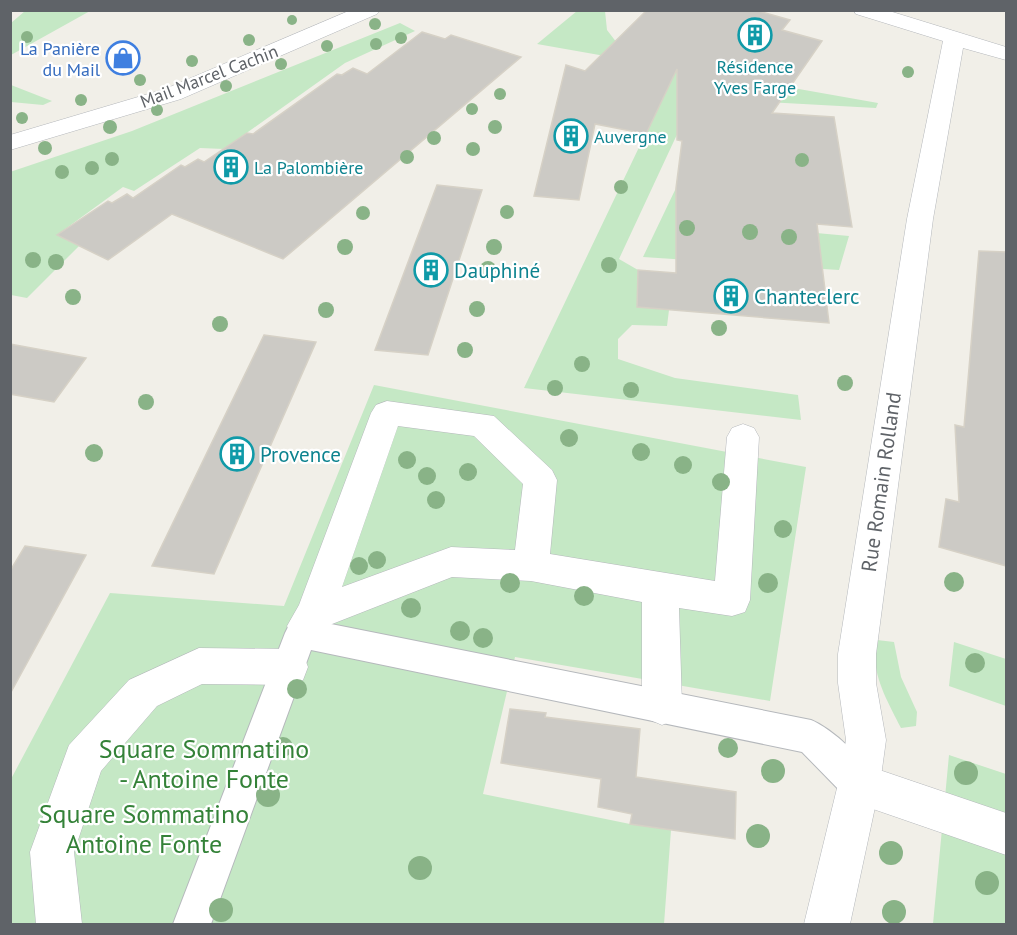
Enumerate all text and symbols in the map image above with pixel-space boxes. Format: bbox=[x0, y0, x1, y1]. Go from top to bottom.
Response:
building icon: Résidence Yves Farge bbox=[737, 17, 773, 53]
place label: La Panière du Mail bbox=[20, 37, 101, 81]
street label: Mail Marcel Cachin bbox=[137, 39, 281, 113]
shop icon: La Panière du Mail bbox=[105, 40, 141, 76]
place label: Résidence Yves Farge bbox=[714, 55, 796, 99]
building icon: Auvergne bbox=[553, 118, 589, 154]
place label: Auvergne bbox=[594, 125, 667, 148]
building icon: La Palombière bbox=[213, 149, 249, 185]
place label: La Palombière bbox=[254, 156, 364, 179]
building icon: Dauphiné bbox=[413, 252, 449, 288]
place label: Dauphiné bbox=[454, 257, 540, 284]
building icon: Chanteclerc bbox=[713, 278, 749, 314]
place label: Chanteclerc bbox=[754, 283, 860, 310]
street label: Rue Romain Rolland bbox=[855, 390, 907, 574]
building icon: Provence bbox=[219, 436, 255, 472]
place label: Provence bbox=[260, 441, 341, 468]
park label: Square Sommatino - Antoine Fonte bbox=[99, 732, 309, 795]
park label: Square Sommatino Antoine Fonte bbox=[39, 797, 249, 860]

